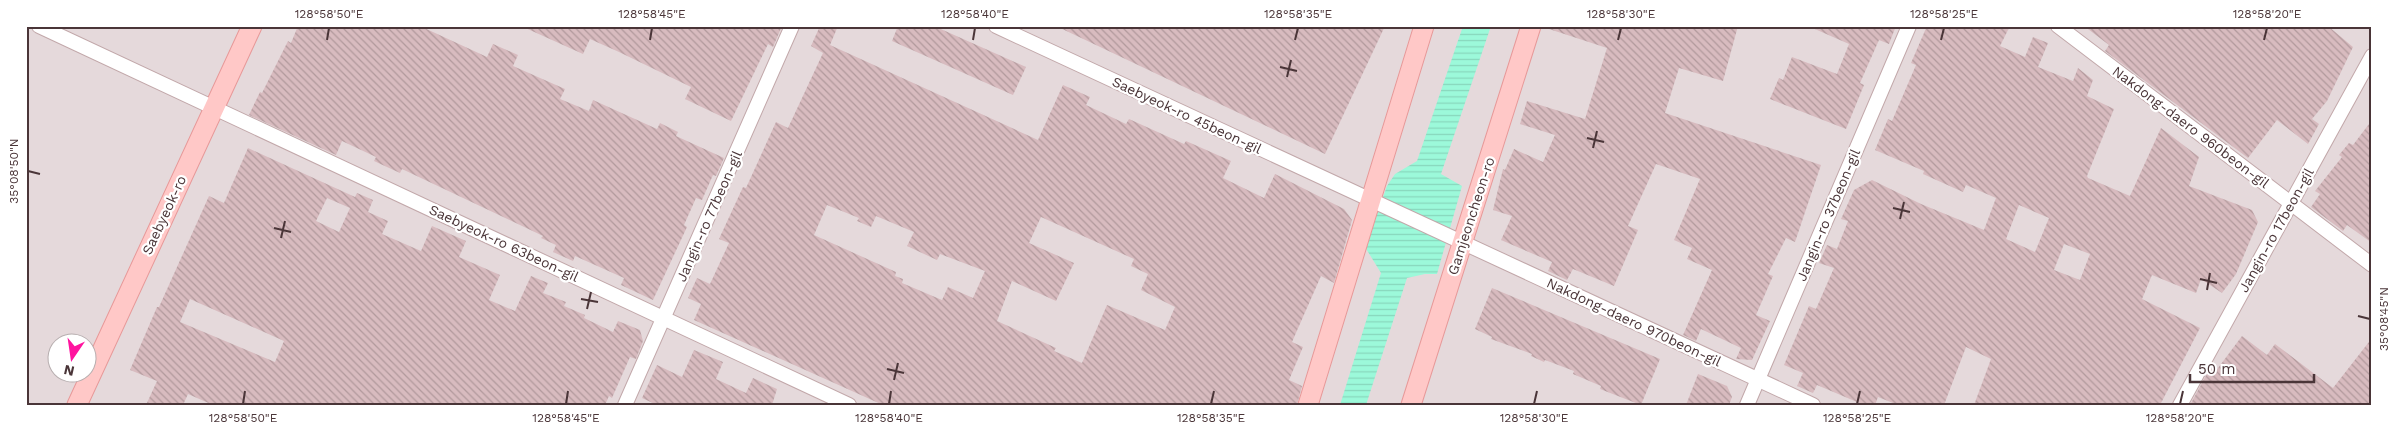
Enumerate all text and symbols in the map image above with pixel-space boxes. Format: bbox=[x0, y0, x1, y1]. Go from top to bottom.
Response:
text: 128°58'50"E bbox=[295, 7, 364, 21]
text: 128°58'45"E bbox=[618, 7, 686, 21]
text: 128°58'40"E bbox=[941, 7, 1009, 21]
text: 128°58'35"E bbox=[1264, 7, 1332, 21]
text: 128°58'30"E bbox=[1587, 7, 1656, 21]
text: 128°58'25"E bbox=[1910, 7, 1978, 21]
text: 128°58'20"E bbox=[2233, 7, 2302, 21]
street label: Nakdong-daero 960beon-gil bbox=[2109, 63, 2273, 192]
street label: Saebyeok-ro 45beon-gil bbox=[1110, 73, 1265, 157]
text: 35°08'50"N bbox=[7, 138, 21, 204]
street label: Jangin-ro 37beon-gil bbox=[1793, 146, 1863, 283]
street label: Jangin-ro 77beon-gil bbox=[673, 147, 745, 284]
street label: Gamjeoncheon-ro bbox=[1444, 155, 1498, 277]
street label: Jangin-ro 17beon-gil bbox=[2235, 165, 2317, 295]
street label: Saebyeok-ro bbox=[139, 173, 189, 257]
street label: Saebyeok-ro 63beon-gil bbox=[427, 201, 582, 285]
street label: Nakdong-daero 970beon-gil bbox=[1544, 274, 1725, 370]
text: 35°08'45"N bbox=[2377, 287, 2391, 351]
north arrow bbox=[48, 334, 98, 384]
scale bar bbox=[2190, 351, 2314, 383]
text: 50 m bbox=[2198, 360, 2235, 378]
text: N bbox=[62, 362, 76, 380]
text: 128°58'50"E bbox=[209, 411, 278, 425]
text: 128°58'45"E bbox=[532, 411, 600, 425]
text: 128°58'40"E bbox=[855, 411, 923, 425]
text: 128°58'35"E bbox=[1177, 411, 1245, 425]
text: 128°58'30"E bbox=[1500, 411, 1569, 425]
text: 128°58'25"E bbox=[1823, 411, 1891, 425]
text: 128°58'20"E bbox=[2146, 411, 2215, 425]

